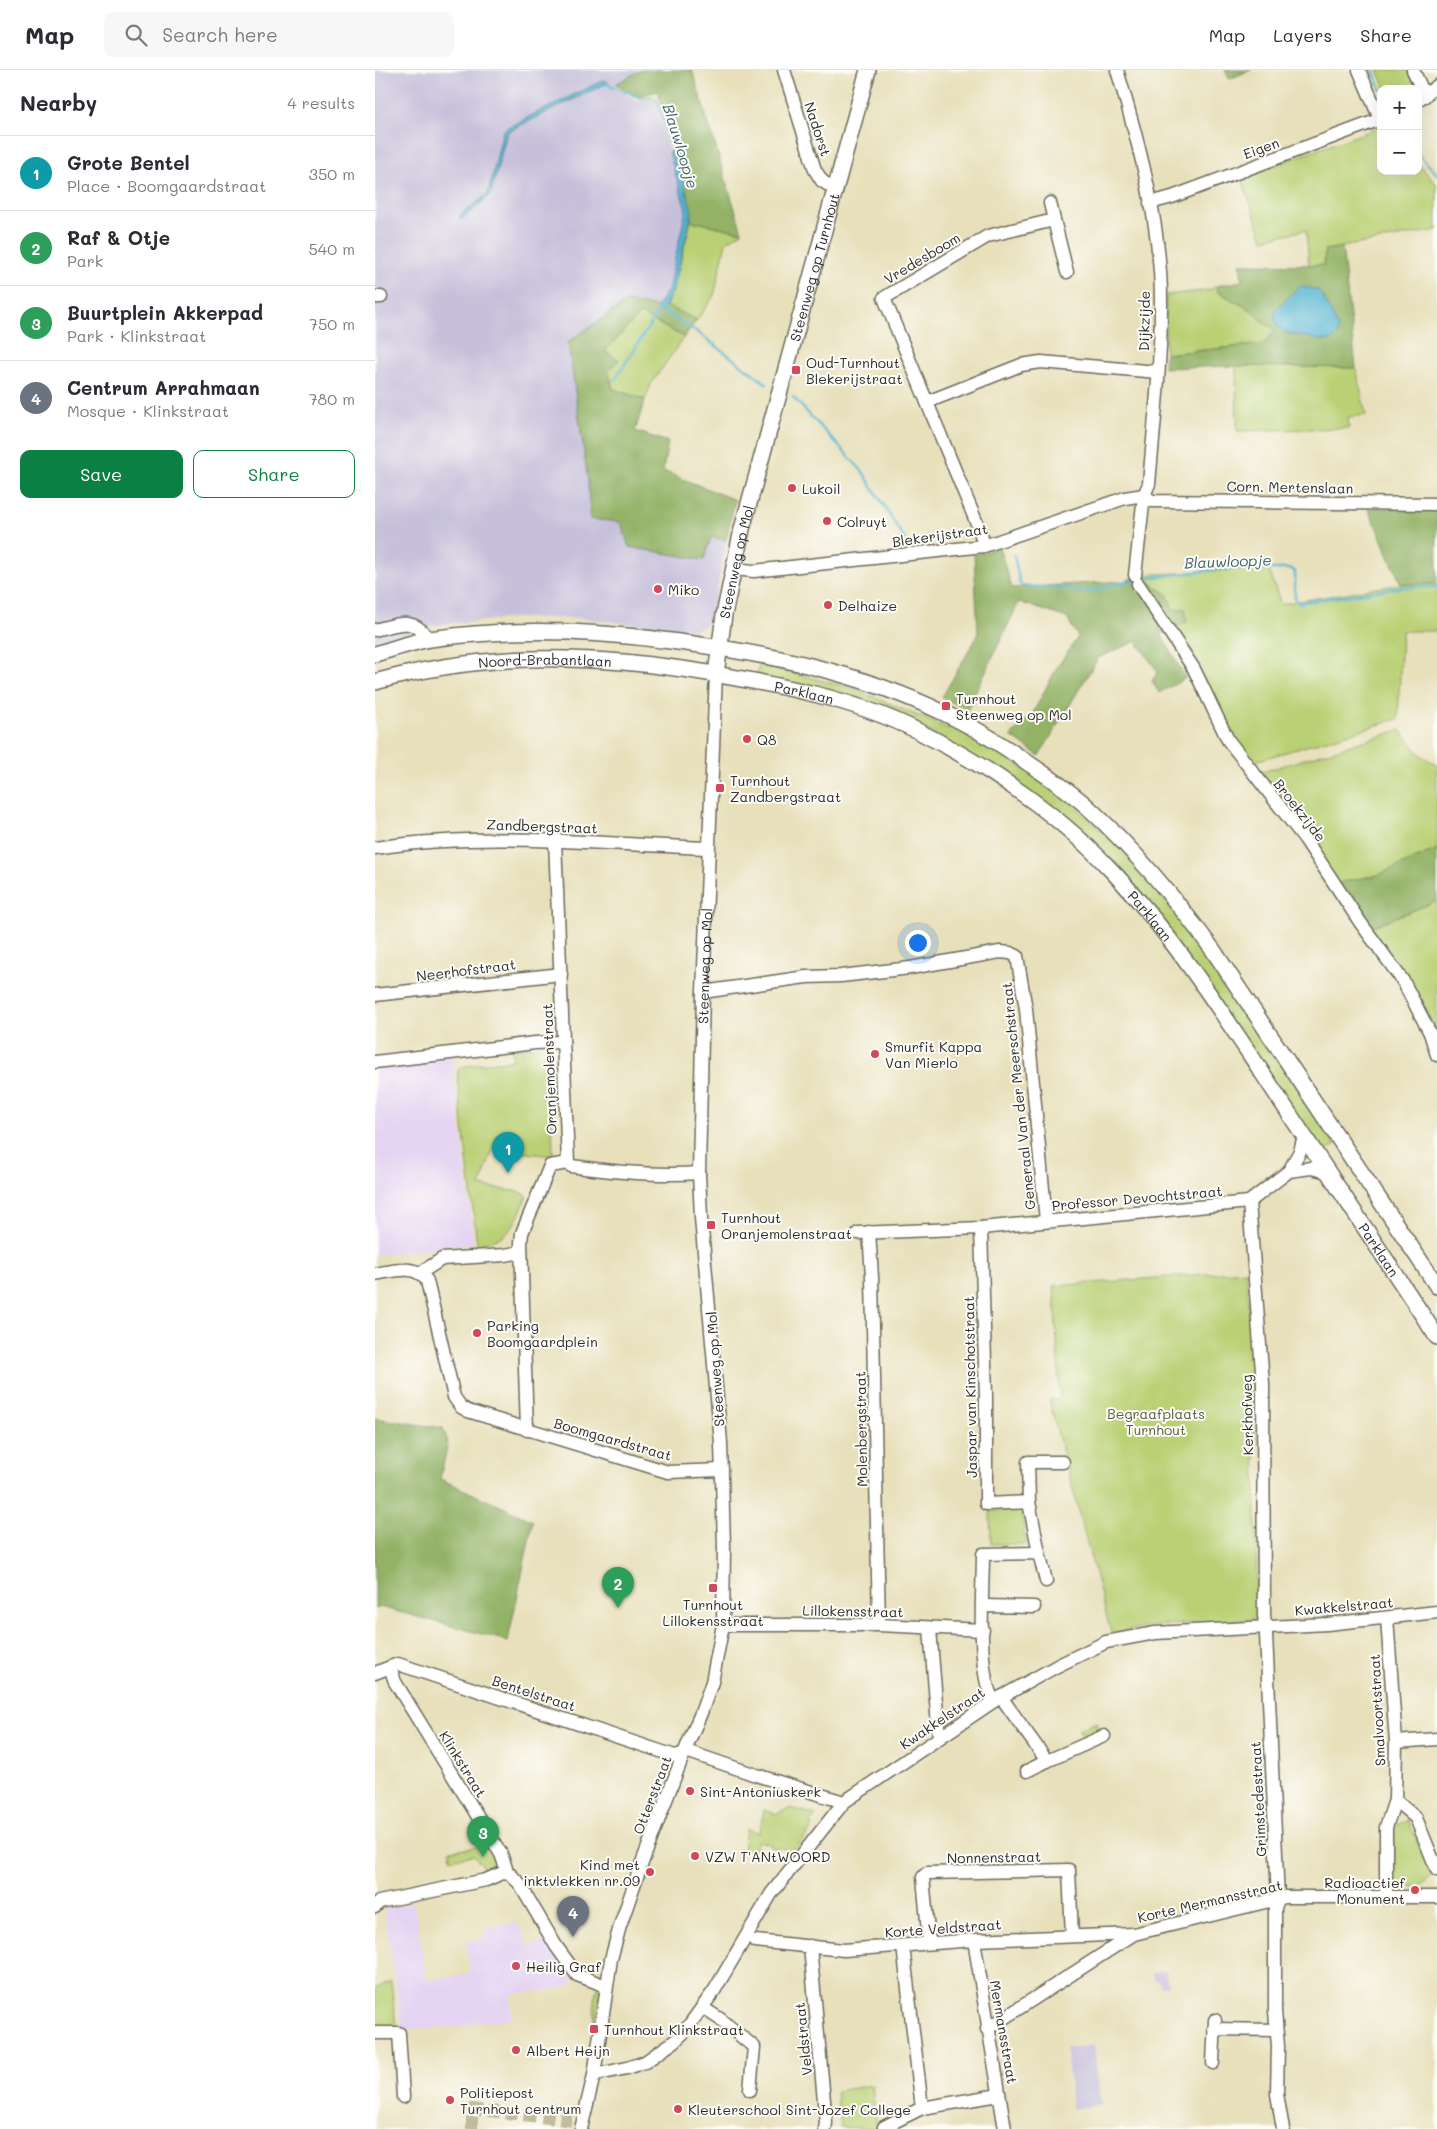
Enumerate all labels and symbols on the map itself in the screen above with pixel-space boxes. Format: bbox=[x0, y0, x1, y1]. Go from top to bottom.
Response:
street label: Nadorst bbox=[800, 99, 836, 159]
water label: Blauwloopje bbox=[659, 101, 703, 191]
street label: Eigen bbox=[1240, 133, 1282, 163]
street label: Steenweg op Turnhout bbox=[784, 191, 843, 343]
street label: Vredesboom bbox=[880, 228, 964, 288]
street label: Dijkzijde bbox=[1134, 291, 1154, 351]
place label: Oud-Turnhout Blekerijstraat bbox=[806, 353, 903, 388]
marker: Oud-Turnhout Blekerijstraat bbox=[790, 364, 802, 376]
street label: Corn. Mertenslaan bbox=[1227, 476, 1353, 498]
place label: Lukoil bbox=[802, 479, 841, 498]
marker: Lukoil bbox=[786, 482, 798, 494]
street label: Steenweg op Mol bbox=[714, 503, 758, 620]
place label: Colruyt bbox=[837, 512, 887, 531]
marker: Colruyt bbox=[821, 515, 833, 527]
street label: Blekerijstraat bbox=[891, 519, 989, 551]
water label: Blauwloopje bbox=[1184, 549, 1272, 573]
place label: Miko bbox=[668, 580, 699, 599]
marker: Miko bbox=[652, 583, 664, 595]
place label: Delhaize bbox=[838, 596, 897, 615]
marker: Delhaize bbox=[822, 599, 834, 611]
street label: Noord-Brabantlaan bbox=[477, 649, 612, 672]
street label: Parklaan bbox=[773, 676, 836, 708]
place label: Turnhout Steenweg op Mol bbox=[956, 689, 1072, 724]
marker: Turnhout Steenweg op Mol bbox=[940, 700, 952, 712]
place label: Q8 bbox=[757, 730, 776, 749]
marker: Q8 bbox=[741, 733, 753, 745]
place label: Turnhout Zandbergstraat bbox=[730, 771, 841, 806]
street label: Broekzijde bbox=[1270, 775, 1330, 845]
marker: Turnhout Zandbergstraat bbox=[714, 782, 726, 794]
street label: Zandbergstraat bbox=[486, 815, 598, 837]
street label: Parklaan bbox=[1124, 886, 1177, 945]
street label: Steenweg op Mol bbox=[693, 908, 716, 1024]
your location bbox=[905, 930, 931, 956]
street label: Neerhofstraat bbox=[415, 954, 517, 986]
street label: Generaal Van der Meerschstraat bbox=[997, 981, 1039, 1211]
street label: Oranjemolenstraat bbox=[537, 1003, 561, 1135]
place label: Smurfit Kappa Van Mierlo bbox=[885, 1037, 982, 1072]
marker: Smurfit Kappa Van Mierlo bbox=[869, 1048, 881, 1060]
pin: 1 bbox=[492, 1132, 524, 1173]
street label: Professor Devochtstraat bbox=[1051, 1181, 1223, 1215]
place label: Turnhout Oranjemolenstraat bbox=[721, 1208, 852, 1243]
marker: Turnhout Oranjemolenstraat bbox=[705, 1219, 717, 1231]
street label: Parklaan bbox=[1355, 1219, 1404, 1280]
street label: Jaspar van Kinschotstraat bbox=[959, 1296, 981, 1478]
street label: Steenweg op Mol bbox=[701, 1311, 729, 1427]
place label: Parking Boomgaardplein bbox=[487, 1316, 598, 1351]
marker: Parking Boomgaardplein bbox=[471, 1327, 483, 1339]
street label: Molenbergstraat bbox=[850, 1371, 872, 1487]
street label: Kerkhofweg bbox=[1237, 1374, 1257, 1456]
park label: Begraafplaats Turnhout bbox=[1107, 1404, 1205, 1439]
street label: Boomgaardstraat bbox=[552, 1413, 674, 1465]
pin: 2 bbox=[602, 1567, 634, 1608]
marker: Turnhout Lillokensstraat bbox=[707, 1582, 719, 1594]
street label: Kwakkelstraat bbox=[1294, 1592, 1394, 1620]
place label: Turnhout Lillokensstraat bbox=[662, 1595, 764, 1630]
street label: Lillokensstraat bbox=[802, 1601, 904, 1621]
street label: Smalvoortstraat bbox=[1365, 1654, 1389, 1766]
street label: Bentelstraat bbox=[490, 1671, 578, 1715]
street label: Kwakkelstraat bbox=[896, 1683, 988, 1753]
street label: Klinkstraat bbox=[435, 1727, 491, 1801]
street label: Grimstedestraat bbox=[1245, 1741, 1271, 1857]
street label: Otterstraat bbox=[628, 1753, 676, 1837]
place label: Sint-Antoniuskerk bbox=[700, 1782, 821, 1801]
marker: Sint-Antoniuskerk bbox=[684, 1785, 696, 1797]
pin: 3 bbox=[467, 1816, 499, 1857]
place label: VZW T'ANtWOORD bbox=[705, 1847, 830, 1866]
street label: Nonnenstraat bbox=[947, 1847, 1041, 1867]
marker: VZW T'ANtWOORD bbox=[689, 1850, 701, 1862]
place label: Kind met inktvlekken nr.09 bbox=[523, 1855, 640, 1890]
marker: Kind met inktvlekken nr.09 bbox=[644, 1866, 656, 1878]
place label: Radioactief Monument bbox=[1324, 1873, 1406, 1908]
street label: Korte Mermansstraat bbox=[1136, 1875, 1284, 1927]
marker: Radioactief Monument bbox=[1409, 1884, 1421, 1896]
pin: 4 bbox=[557, 1896, 589, 1937]
street label: Korte Veldstraat bbox=[884, 1914, 1002, 1942]
place label: Heilig Graf bbox=[526, 1957, 601, 1976]
marker: Heilig Graf bbox=[510, 1960, 522, 1972]
street label: Mermansstraat bbox=[986, 1979, 1022, 2085]
street label: Veldstraat bbox=[790, 2001, 816, 2077]
place label: Turnhout Klinkstraat bbox=[604, 2020, 744, 2039]
marker: Turnhout Klinkstraat bbox=[588, 2023, 600, 2035]
place label: Albert Heijn bbox=[526, 2041, 610, 2060]
marker: Albert Heijn bbox=[510, 2044, 522, 2056]
place label: Politiepost Turnhout centrum bbox=[460, 2083, 581, 2118]
marker: Politiepost Turnhout centrum bbox=[444, 2094, 456, 2106]
place label: Kleuterschool Sint-Jozef College bbox=[688, 2100, 911, 2119]
marker: Kleuterschool Sint-Jozef College bbox=[672, 2103, 684, 2115]

